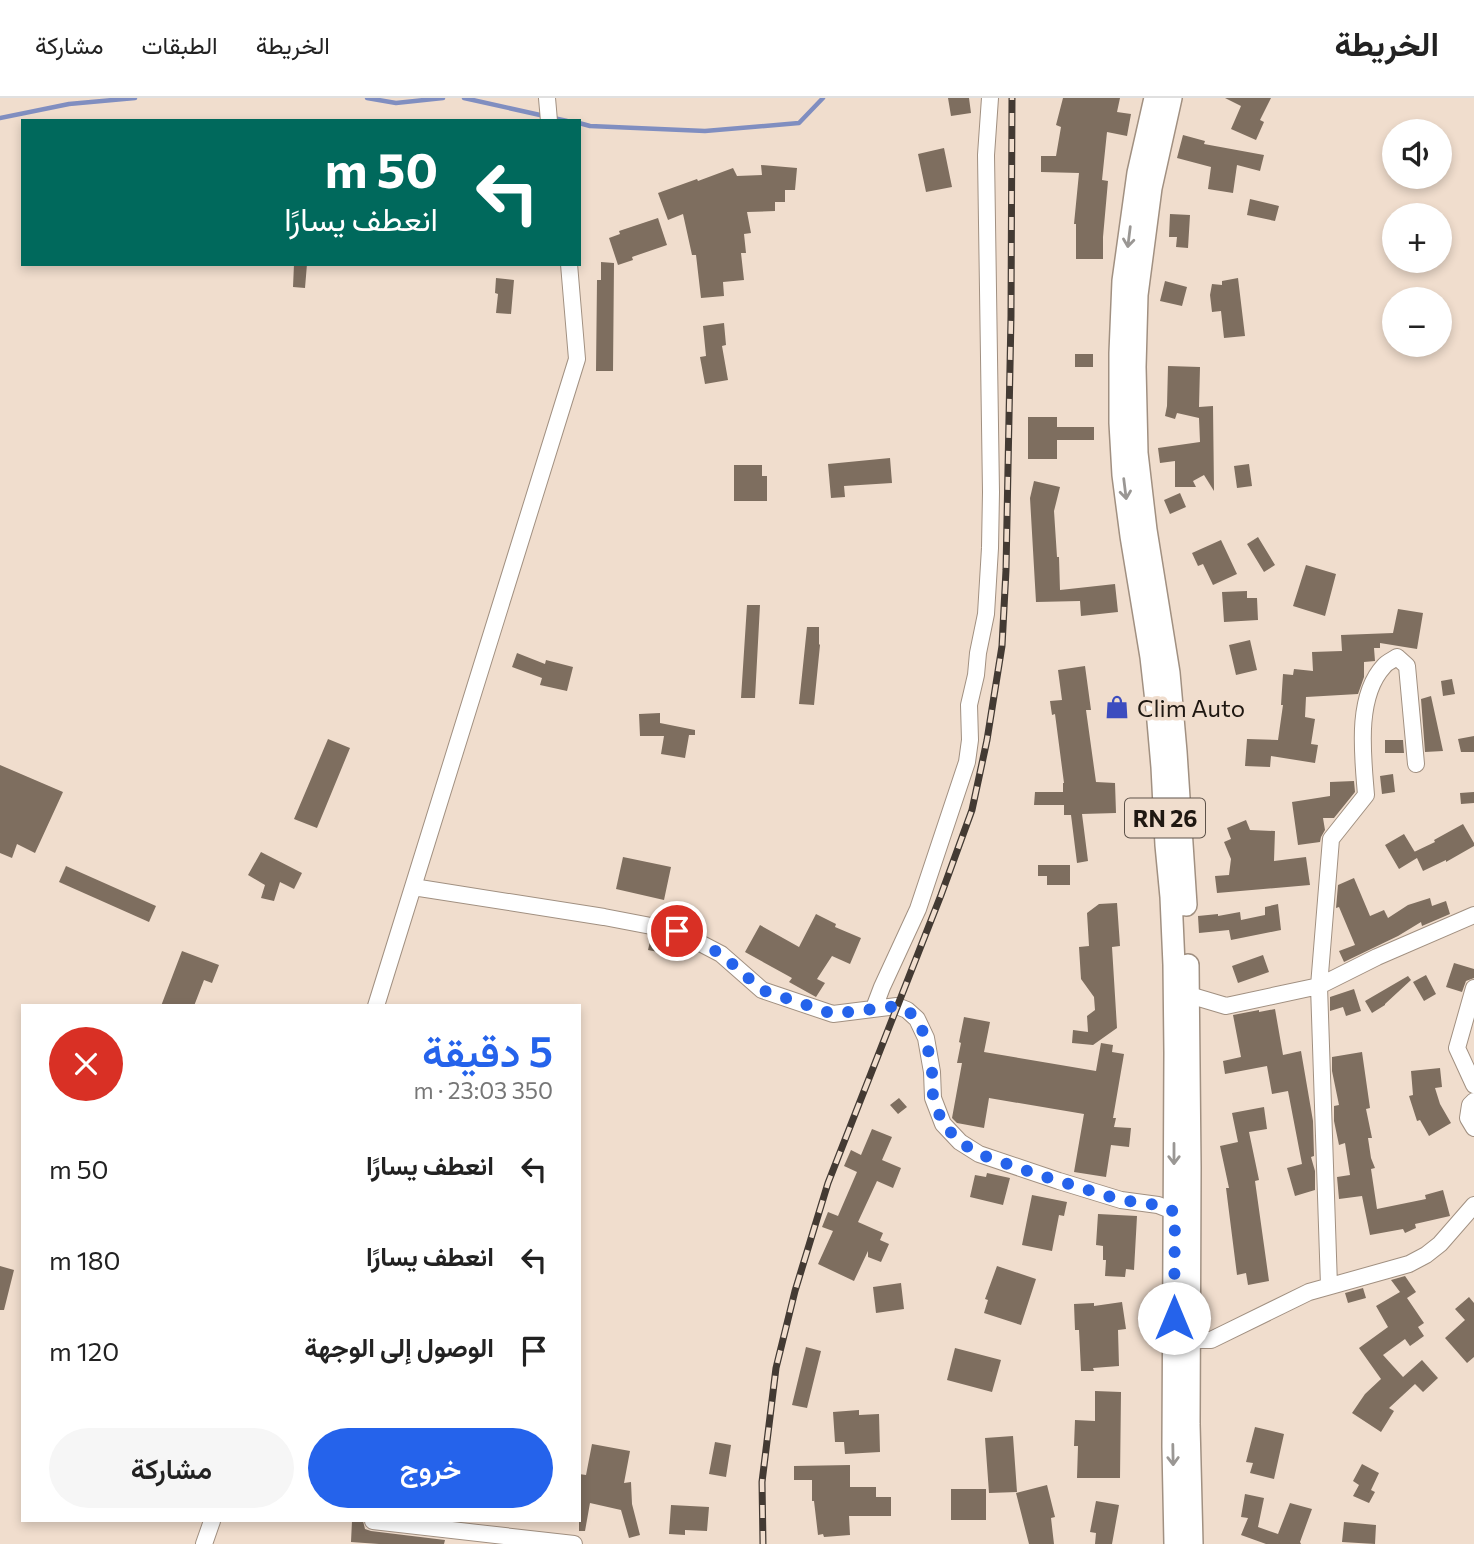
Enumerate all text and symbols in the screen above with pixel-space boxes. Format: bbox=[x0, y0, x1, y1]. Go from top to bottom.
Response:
text: الخريطة bbox=[1335, 22, 1439, 63]
text: مشاركة bbox=[35, 30, 103, 59]
text: الطبقات bbox=[141, 30, 218, 59]
text: الخريطة bbox=[256, 30, 330, 59]
map controls bbox=[1382, 119, 1452, 357]
button: sound bbox=[1382, 119, 1452, 189]
text: 50 m bbox=[325, 138, 438, 198]
icon: left bbox=[462, 147, 553, 238]
text: انعطف يسارًا bbox=[284, 198, 438, 238]
button: + bbox=[1382, 203, 1452, 273]
one-way arrow bbox=[1122, 225, 1135, 248]
button: − bbox=[1382, 287, 1452, 357]
one-way arrow bbox=[1119, 477, 1132, 499]
shop icon: Clim Auto bbox=[1103, 693, 1131, 721]
place label: Clim Auto bbox=[1137, 693, 1245, 722]
road number: RN 26 bbox=[1125, 798, 1205, 838]
pin bbox=[647, 901, 707, 961]
icon: arrive bbox=[658, 912, 696, 950]
text: 5 دقيقة bbox=[422, 1024, 553, 1076]
button: close bbox=[49, 1027, 123, 1101]
text: 350 m · 23:03 bbox=[414, 1076, 553, 1104]
one-way arrow bbox=[1167, 1142, 1181, 1165]
text: انعطف يسارًا bbox=[366, 1149, 494, 1180]
icon: left bbox=[515, 1150, 553, 1188]
text: 50 m bbox=[49, 1153, 109, 1184]
text: انعطف يسارًا bbox=[366, 1240, 494, 1271]
icon: left bbox=[515, 1241, 553, 1279]
text: 180 m bbox=[49, 1244, 121, 1275]
position arrow bbox=[1137, 1281, 1211, 1355]
text: الوصول إلى الوجهة bbox=[304, 1331, 494, 1362]
icon: arrive bbox=[515, 1332, 553, 1370]
text: 120 m bbox=[49, 1335, 119, 1366]
button: مشاركة bbox=[49, 1428, 294, 1508]
button: خروج bbox=[308, 1428, 553, 1508]
one-way arrow bbox=[1167, 1443, 1180, 1466]

